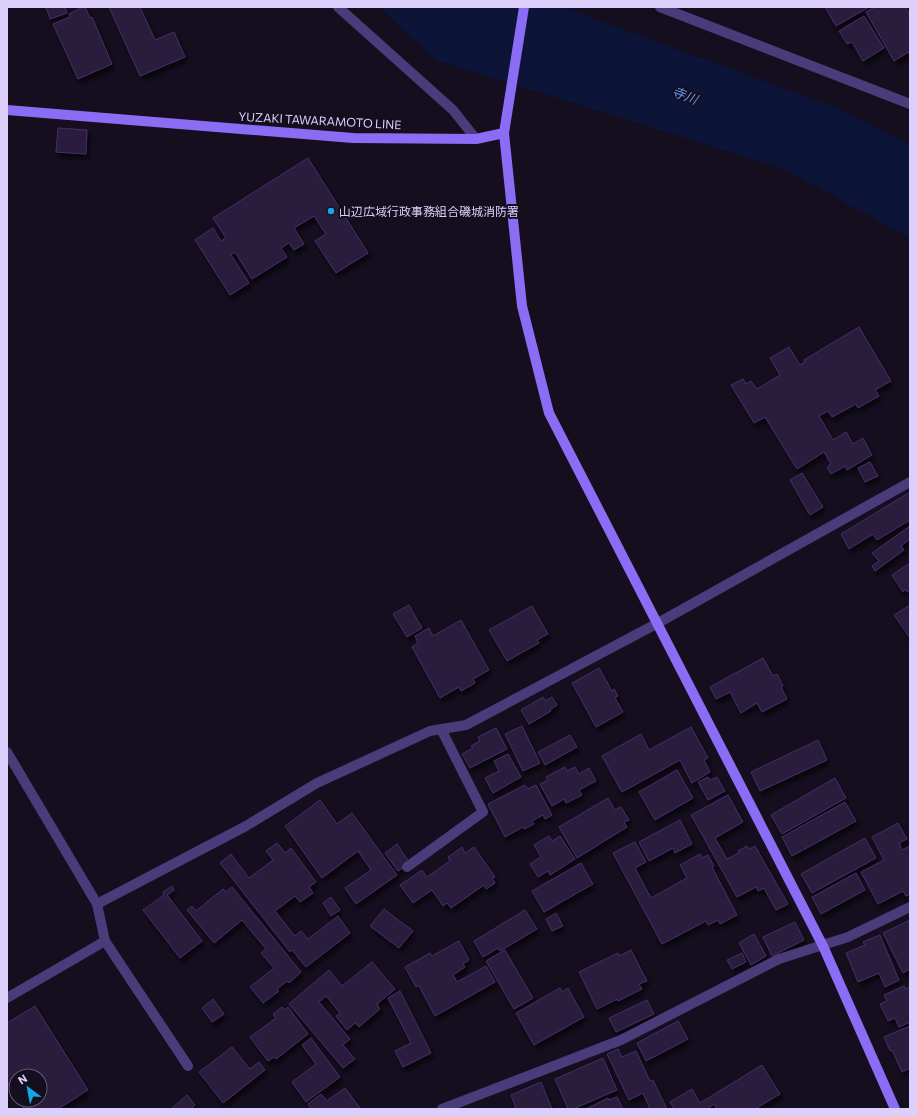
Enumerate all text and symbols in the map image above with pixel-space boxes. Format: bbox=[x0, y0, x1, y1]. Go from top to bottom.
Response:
water label: 寺川 bbox=[670, 83, 702, 108]
street label: YUZAKI TAWARAMOTO LINE bbox=[238, 109, 402, 131]
place label: 山辺広域行政事務組合磯城消防署 bbox=[339, 204, 519, 218]
marker: 山辺広域行政事務組合磯城消防署 bbox=[326, 206, 336, 216]
north arrow bbox=[8, 1068, 48, 1108]
text: N bbox=[15, 1071, 29, 1087]

